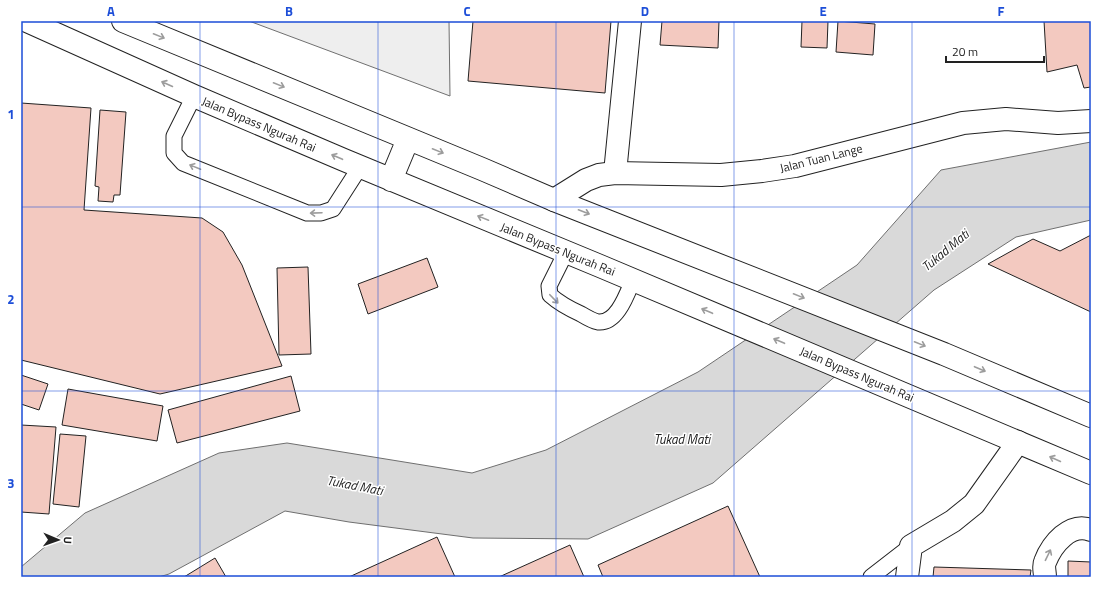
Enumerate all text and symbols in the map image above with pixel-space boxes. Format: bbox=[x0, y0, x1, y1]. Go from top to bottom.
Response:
text: A bbox=[107, 1, 115, 21]
text: B bbox=[285, 1, 293, 21]
text: C bbox=[463, 1, 471, 21]
text: D bbox=[641, 1, 649, 21]
text: E bbox=[819, 1, 827, 21]
text: F bbox=[998, 1, 1005, 21]
one-way arrow bbox=[152, 33, 164, 40]
scale bar bbox=[946, 38, 1044, 64]
text: 20 m bbox=[952, 42, 978, 61]
one-way arrow bbox=[161, 80, 173, 87]
one-way arrow bbox=[273, 82, 285, 90]
street label: Jalan Bypass Ngurah Rai bbox=[199, 91, 319, 157]
text: 1 bbox=[7, 104, 15, 124]
street label: Jalan Tuan Lange bbox=[778, 139, 864, 177]
one-way arrow bbox=[431, 148, 443, 156]
one-way arrow bbox=[332, 153, 344, 161]
one-way arrow bbox=[190, 163, 202, 171]
one-way arrow bbox=[577, 208, 589, 216]
one-way arrow bbox=[310, 209, 323, 216]
one-way arrow bbox=[478, 214, 490, 222]
street label: Jalan Bypass Ngurah Rai bbox=[498, 217, 618, 281]
water label: Tukad Mati bbox=[917, 223, 974, 276]
text: 2 bbox=[7, 289, 15, 309]
one-way arrow bbox=[793, 293, 805, 301]
one-way arrow bbox=[550, 294, 559, 304]
one-way arrow bbox=[701, 307, 713, 314]
one-way arrow bbox=[773, 337, 785, 345]
street label: Jalan Bypass Ngurah Rai bbox=[797, 341, 917, 407]
one-way arrow bbox=[914, 341, 926, 349]
one-way arrow bbox=[973, 366, 985, 373]
water label: Tukad Mati bbox=[654, 429, 712, 449]
one-way arrow bbox=[1049, 454, 1061, 462]
water label: Tukad Mati bbox=[325, 470, 386, 500]
text: 3 bbox=[7, 473, 15, 493]
north arrow bbox=[38, 520, 78, 560]
text: U bbox=[60, 536, 76, 544]
one-way arrow bbox=[1045, 549, 1052, 561]

